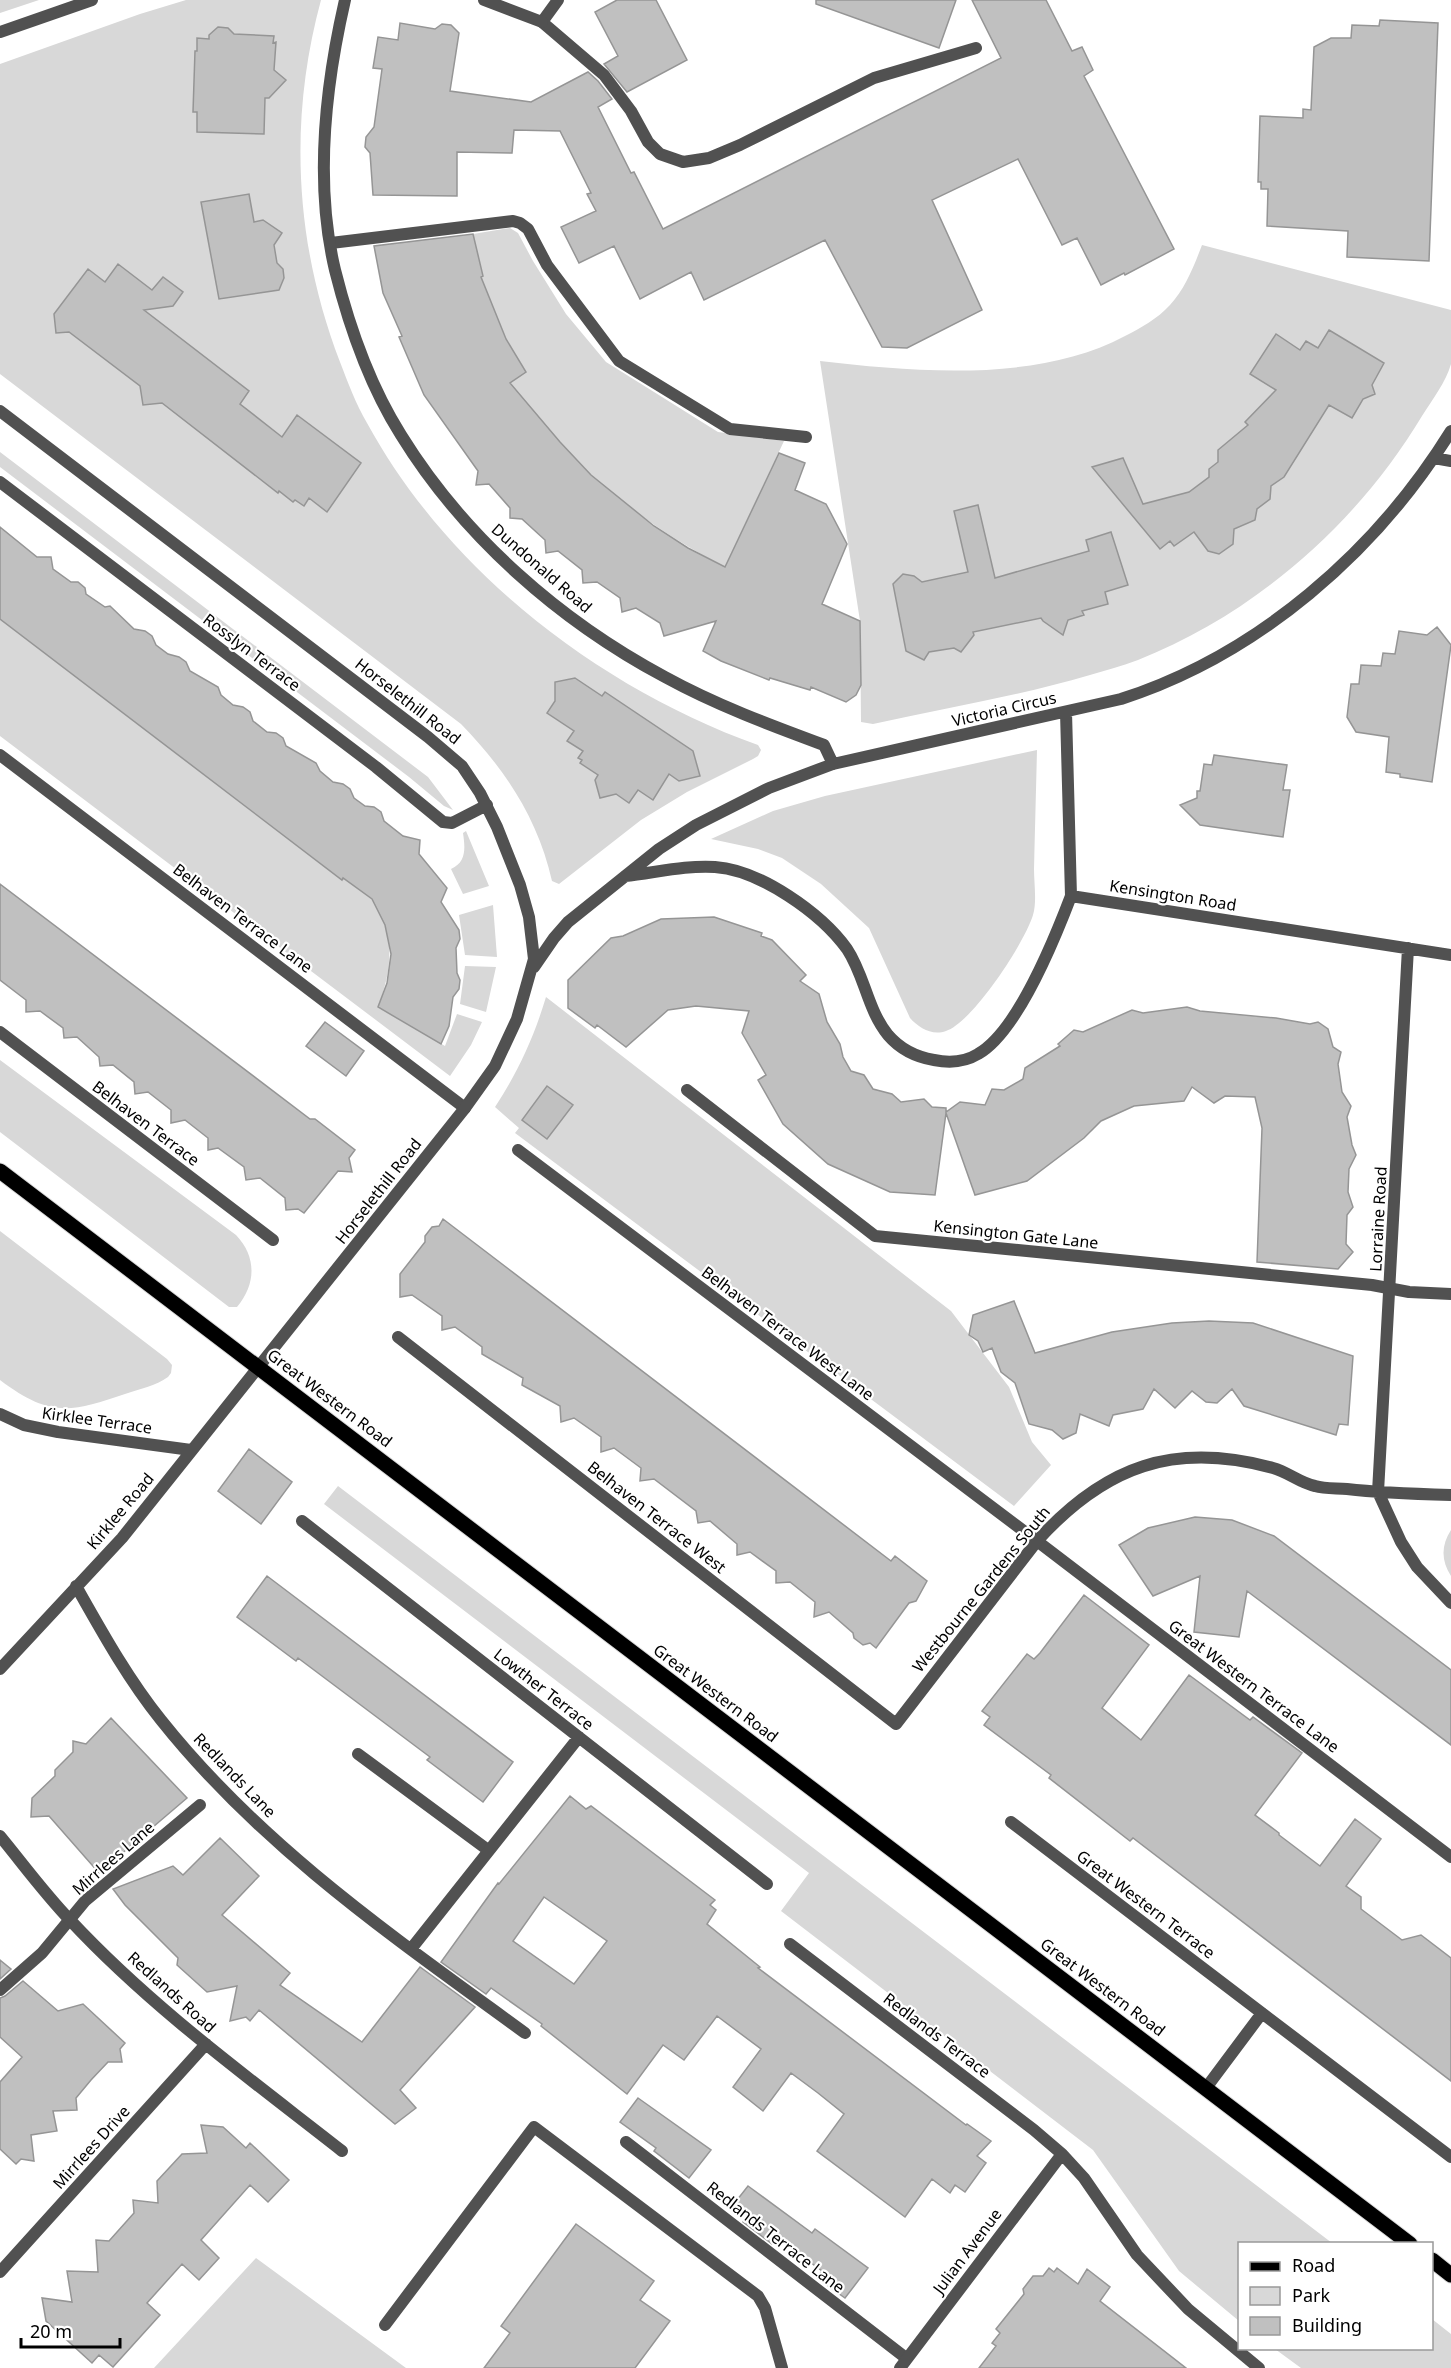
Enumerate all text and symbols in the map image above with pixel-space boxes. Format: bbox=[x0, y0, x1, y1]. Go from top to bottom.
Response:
street label: Dundonald Road bbox=[487, 518, 597, 618]
street label: Rosslyn Terrace bbox=[199, 608, 305, 696]
street label: Horselethill Road bbox=[351, 653, 465, 749]
street label: Victoria Circus bbox=[950, 686, 1058, 732]
street label: Belhaven Terrace Lane bbox=[169, 858, 317, 978]
street label: Kensington Road bbox=[1108, 874, 1238, 916]
street label: Belhaven Terrace bbox=[88, 1075, 204, 1171]
street label: Horselethill Road bbox=[330, 1134, 426, 1248]
street label: Lorraine Road bbox=[1364, 1166, 1392, 1272]
street label: Kensington Gate Lane bbox=[932, 1214, 1100, 1254]
street label: Belhaven Terrace West Lane bbox=[697, 1261, 879, 1405]
street label: Great Western Road bbox=[263, 1344, 397, 1452]
street label: Kirklee Terrace bbox=[41, 1401, 153, 1439]
street label: Belhaven Terrace West bbox=[583, 1456, 731, 1578]
street label: Kirklee Road bbox=[81, 1468, 159, 1554]
street label: Westbourne Gardens South bbox=[907, 1501, 1055, 1677]
street label: Great Western Terrace Lane bbox=[1164, 1615, 1344, 1757]
street label: Great Western Road bbox=[649, 1639, 783, 1747]
street label: Lowther Terrace bbox=[489, 1643, 599, 1735]
street label: Redlands Lane bbox=[189, 1728, 281, 1822]
street label: Mirrlees Lane bbox=[67, 1816, 159, 1900]
street label: Great Western Terrace bbox=[1072, 1845, 1220, 1963]
street label: Great Western Road bbox=[1036, 1933, 1170, 2041]
street label: Redlands Road bbox=[123, 1946, 221, 2038]
street label: Redlands Terrace bbox=[879, 1987, 995, 2083]
street label: Mirrlees Drive bbox=[48, 2100, 134, 2194]
street label: Redlands Terrace Lane bbox=[703, 2176, 849, 2298]
street label: Julian Avenue bbox=[926, 2204, 1006, 2300]
legend bbox=[1238, 2242, 1433, 2350]
text: Road bbox=[1292, 2253, 1335, 2277]
text: Park bbox=[1292, 2283, 1330, 2307]
scale bar bbox=[21, 2311, 120, 2349]
text: Building bbox=[1292, 2313, 1362, 2337]
text: 20 m bbox=[30, 2319, 72, 2343]

